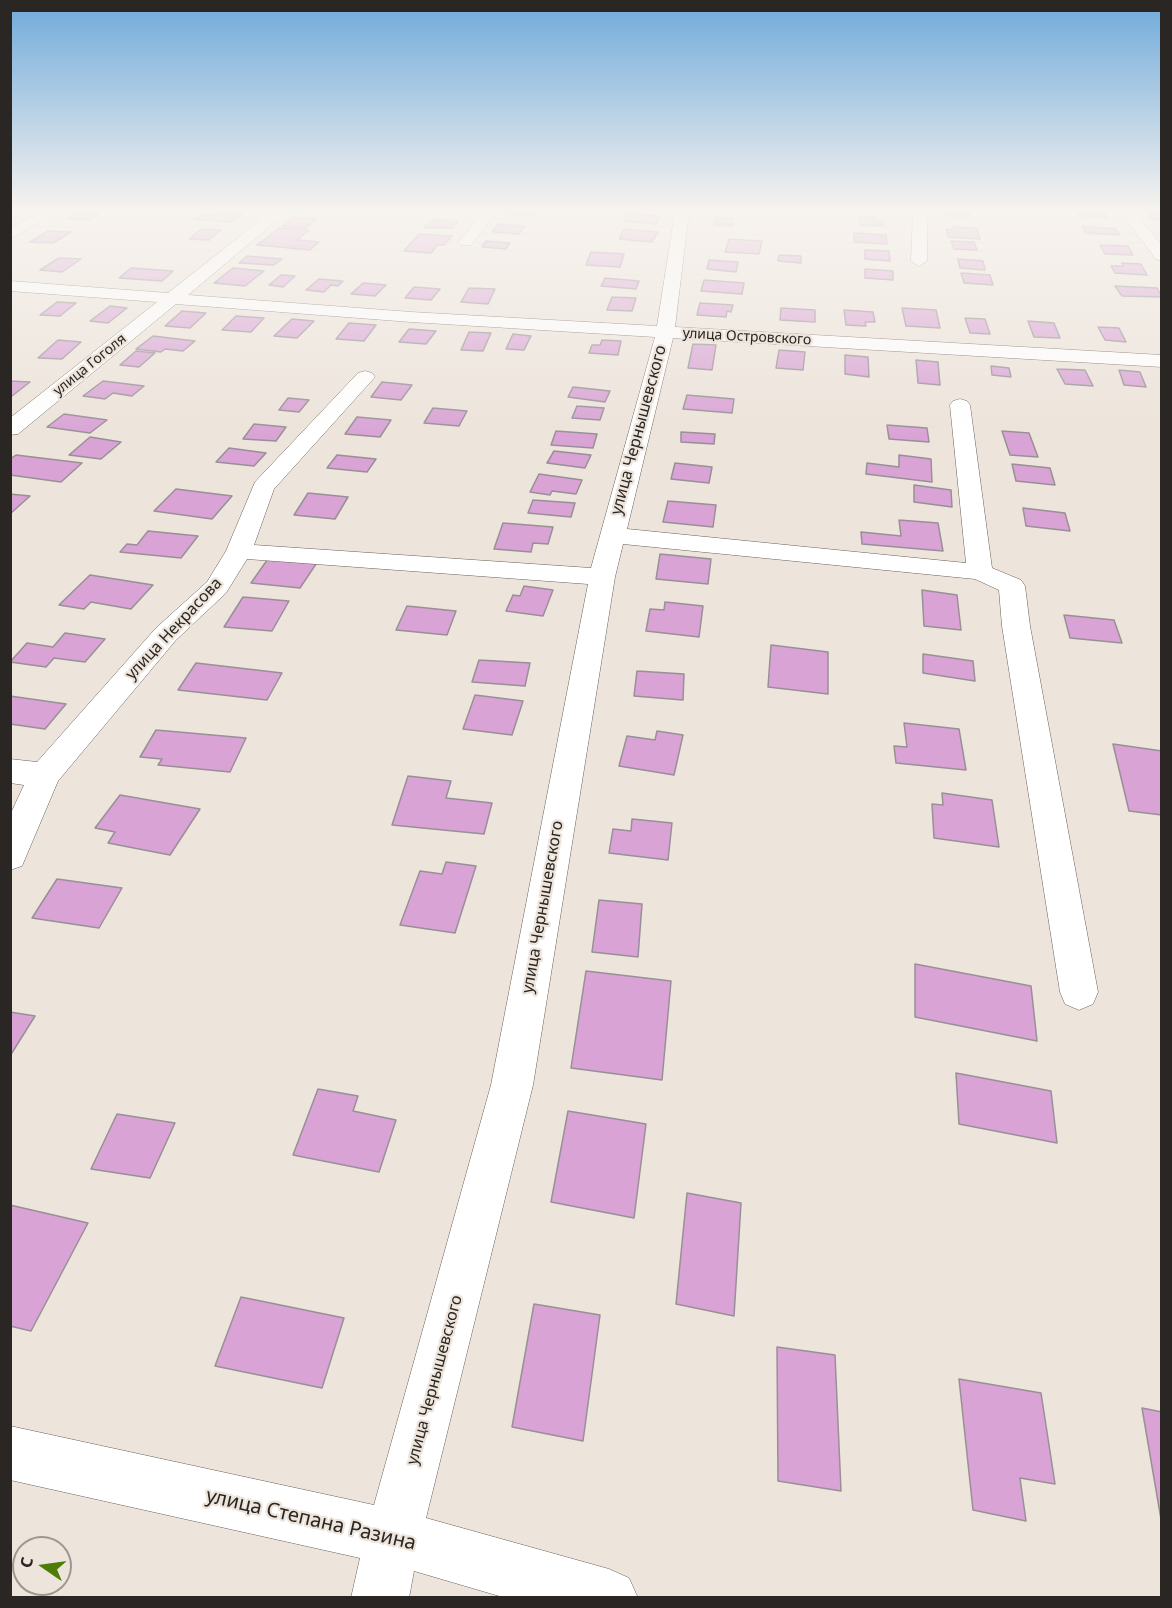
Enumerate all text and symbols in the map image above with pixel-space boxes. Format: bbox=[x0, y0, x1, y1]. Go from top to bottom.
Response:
street label: улица Островского bbox=[682, 325, 812, 349]
street label: улица Гоголя bbox=[50, 331, 130, 399]
street label: улица Чернышевского bbox=[607, 343, 671, 517]
street label: улица Некрасова bbox=[122, 574, 226, 684]
street label: улица Чернышевского bbox=[518, 819, 568, 995]
street label: улица Чернышевского bbox=[403, 1293, 467, 1467]
street label: улица Степана Разина bbox=[204, 1484, 418, 1556]
north arrow bbox=[12, 1536, 72, 1596]
text: С bbox=[15, 1555, 38, 1570]

